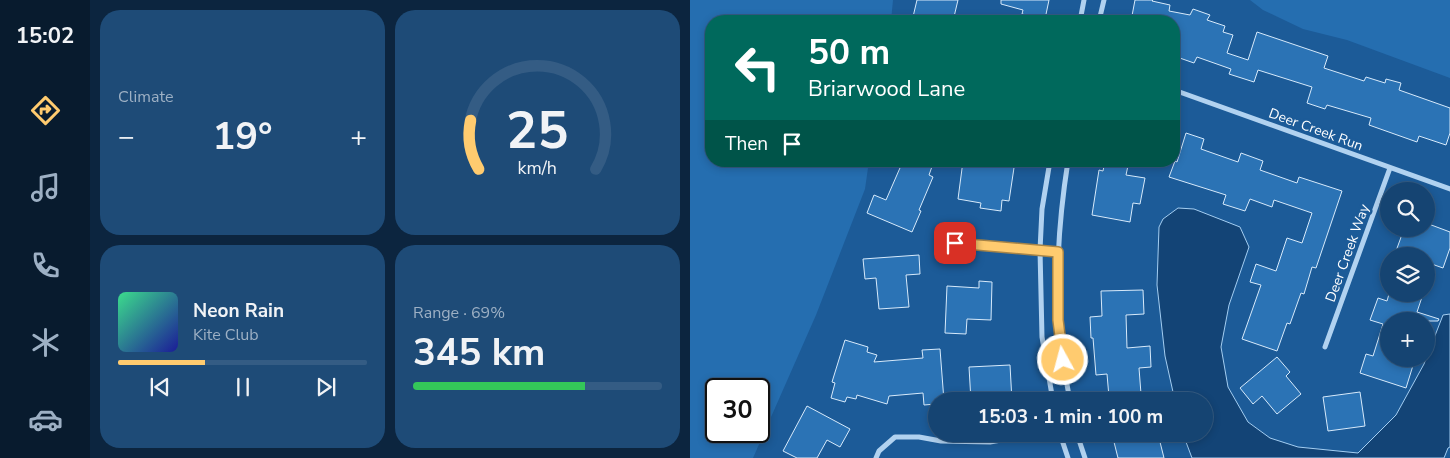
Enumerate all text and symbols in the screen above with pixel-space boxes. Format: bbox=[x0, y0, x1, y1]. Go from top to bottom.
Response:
text: 15:02 bbox=[16, 21, 74, 51]
text: 50 m bbox=[808, 29, 890, 76]
icon: left bbox=[725, 35, 790, 100]
text: Briarwood Lane bbox=[808, 74, 965, 104]
text: Climate bbox=[118, 86, 173, 108]
icon: directions bbox=[28, 93, 63, 128]
text: 25 bbox=[506, 95, 569, 166]
street label: Deer Creek Run bbox=[1266, 104, 1366, 155]
text: 19° bbox=[212, 111, 273, 162]
text: − bbox=[118, 118, 135, 156]
text: + bbox=[350, 118, 367, 156]
icon: arrive bbox=[778, 130, 806, 158]
text: Then bbox=[725, 131, 768, 157]
text: km/h bbox=[518, 156, 557, 180]
icon: music bbox=[28, 170, 63, 205]
map controls bbox=[1380, 182, 1435, 367]
button: search bbox=[1380, 182, 1435, 237]
street label: Deer Creek Way bbox=[1321, 201, 1374, 305]
pin bbox=[934, 222, 976, 264]
icon: arrive bbox=[941, 229, 969, 257]
button: layers bbox=[1380, 247, 1435, 302]
icon: phone bbox=[28, 248, 63, 283]
text: Neon Rain bbox=[193, 298, 284, 324]
text: Range · 69% bbox=[413, 302, 505, 324]
button: + bbox=[1380, 312, 1435, 367]
text: Kite Club bbox=[193, 324, 259, 346]
icon: climate bbox=[28, 325, 63, 360]
text: 345 km bbox=[413, 327, 545, 378]
position arrow bbox=[1036, 333, 1088, 385]
icon: previous bbox=[146, 373, 174, 401]
icon: pause bbox=[229, 373, 257, 401]
icon: next bbox=[312, 373, 340, 401]
speed limit sign: 30 bbox=[705, 378, 770, 443]
icon: car bbox=[28, 402, 63, 437]
text: 15:03 · 1 min · 100 m bbox=[978, 404, 1163, 430]

